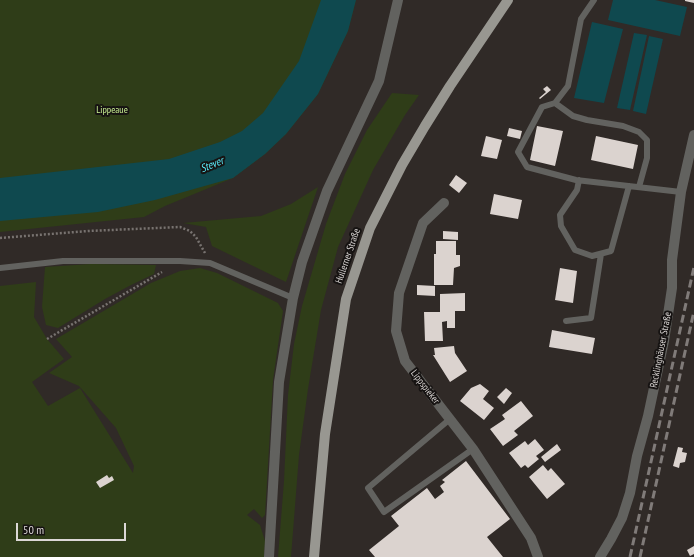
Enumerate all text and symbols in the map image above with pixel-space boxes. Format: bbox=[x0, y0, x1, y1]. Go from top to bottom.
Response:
park label: Lippeaue bbox=[96, 104, 128, 116]
water label: Stever bbox=[198, 154, 226, 176]
street label: Hullerner Straße bbox=[333, 227, 363, 285]
street label: Recklinghäuser Straße bbox=[648, 311, 674, 389]
street label: Lippspieker bbox=[408, 368, 442, 406]
scale bar bbox=[18, 515, 128, 541]
text: 50 m bbox=[23, 522, 44, 537]

